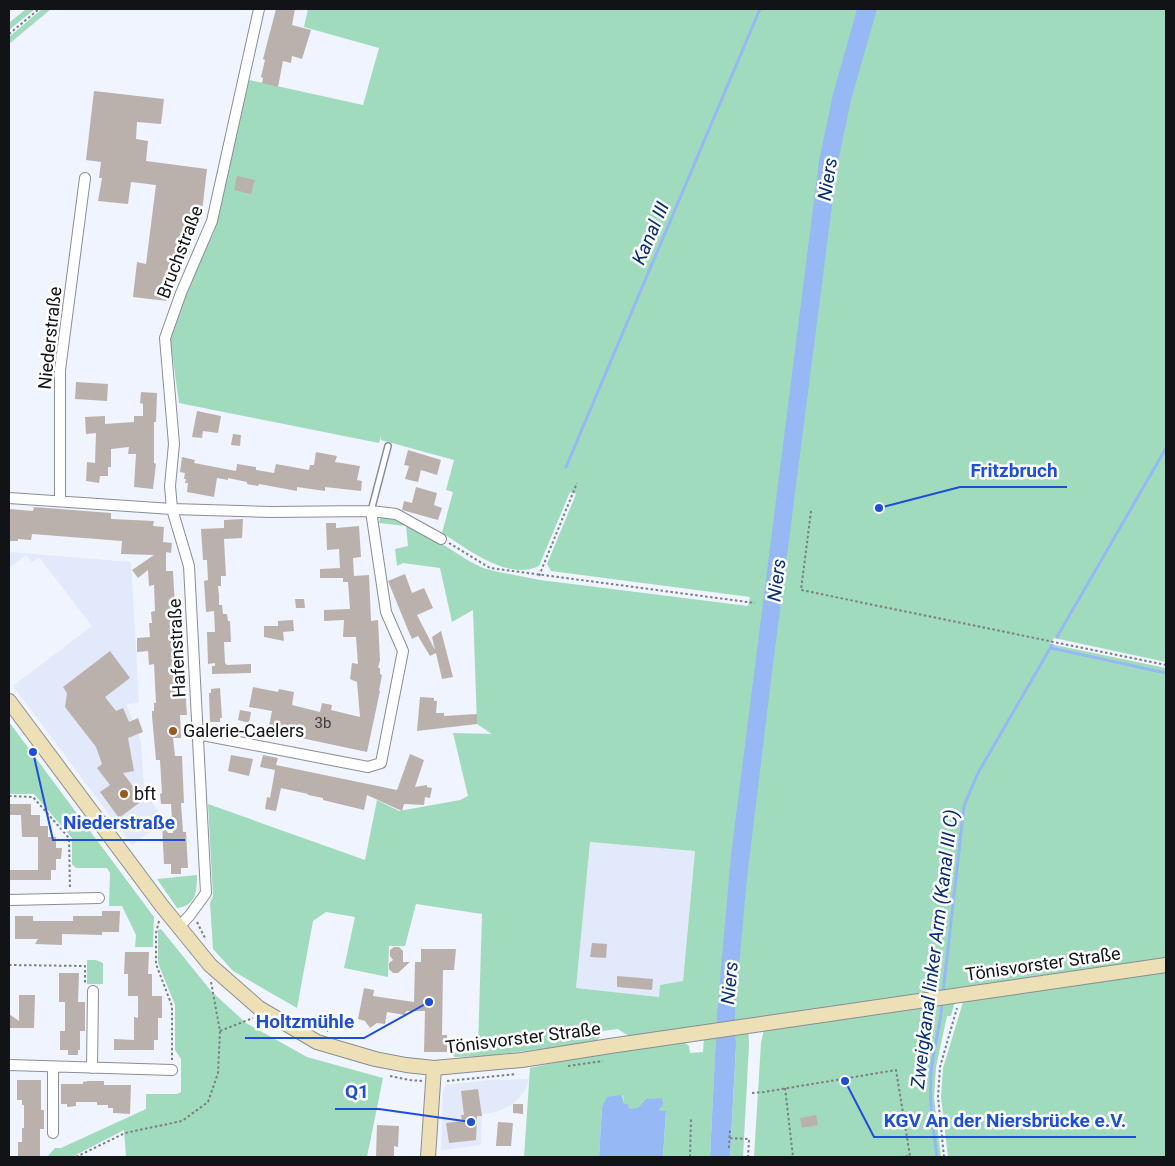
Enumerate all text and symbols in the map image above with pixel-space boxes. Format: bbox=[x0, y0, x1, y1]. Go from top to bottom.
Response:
water label: Niers bbox=[813, 156, 842, 202]
water label: Kanal III bbox=[627, 198, 674, 268]
street label: Bruchstraße bbox=[152, 203, 207, 301]
street label: Niederstraße bbox=[34, 285, 65, 391]
callout: Fritzbruch bbox=[960, 453, 1067, 487]
text: Fritzbruch bbox=[970, 459, 1058, 482]
water label: Niers bbox=[762, 557, 791, 603]
street label: Hafenstraße bbox=[163, 598, 190, 698]
house number: 3b bbox=[315, 714, 331, 732]
place label: Galerie-Caelers bbox=[183, 720, 304, 741]
marker: Galerie-Caelers bbox=[167, 725, 179, 737]
place label: bft bbox=[134, 783, 156, 804]
marker: bft bbox=[118, 788, 130, 800]
callout: Niederstraße bbox=[53, 806, 185, 840]
water label: Zweigkanal linker Arm (Kanal III C) bbox=[906, 808, 963, 1091]
text: Niederstraße bbox=[63, 811, 175, 834]
street label: Tönisvorster Straße bbox=[964, 942, 1122, 985]
water label: Niers bbox=[716, 961, 743, 1006]
callout: Holtzmühle bbox=[245, 1004, 364, 1038]
text: Holtzmühle bbox=[256, 1010, 354, 1033]
street label: Tönisvorster Straße bbox=[444, 1018, 602, 1057]
callout: Q1 bbox=[335, 1075, 379, 1109]
text: Q1 bbox=[345, 1080, 369, 1103]
callout: KGV An der Niersbrücke e.V. bbox=[874, 1103, 1136, 1137]
text: KGV An der Niersbrücke e.V. bbox=[884, 1109, 1126, 1132]

